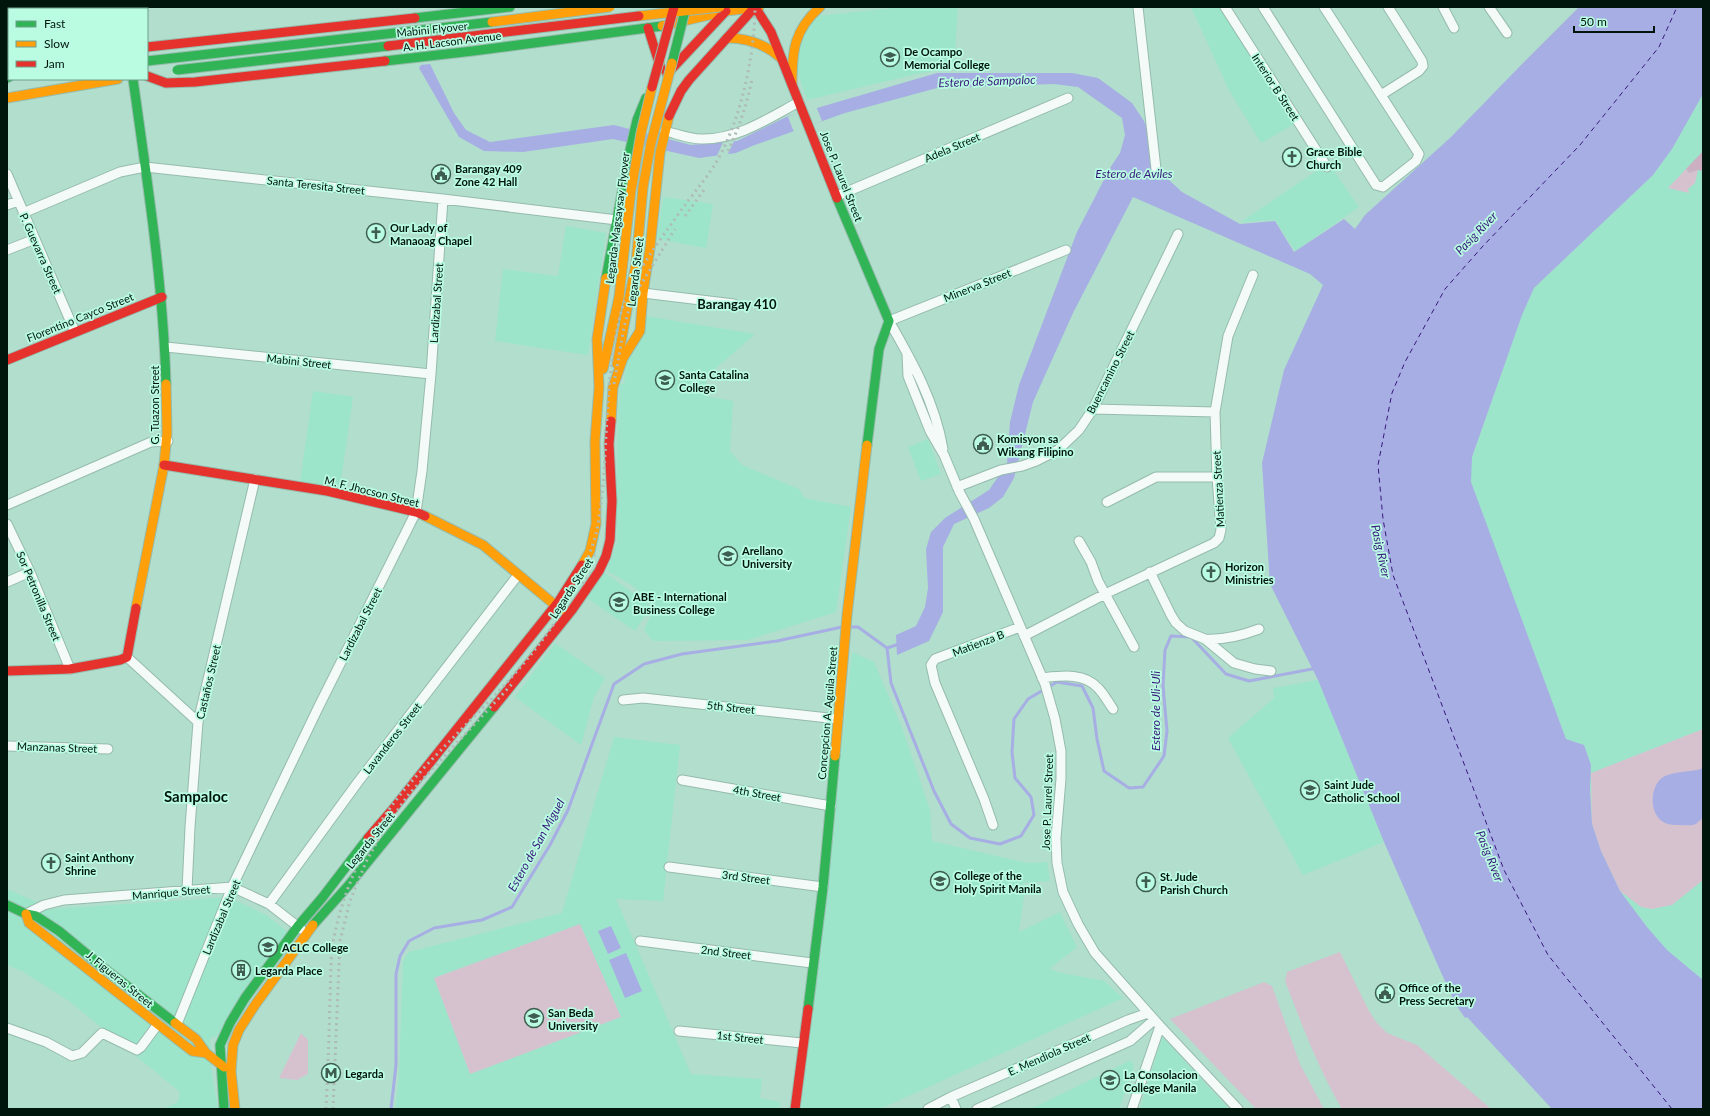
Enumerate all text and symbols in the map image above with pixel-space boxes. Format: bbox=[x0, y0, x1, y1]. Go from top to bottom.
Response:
legend bbox=[8, 8, 148, 80]
scale bar bbox=[1574, 8, 1654, 34]
text: 50 m bbox=[1580, 14, 1607, 29]
text: Fast bbox=[44, 16, 66, 31]
street label: Mabini Flyover bbox=[396, 19, 468, 39]
street label: A. H. Lacson Avenue bbox=[402, 28, 502, 53]
text: Slow bbox=[44, 36, 70, 51]
place label: De Ocampo Memorial College bbox=[904, 45, 990, 71]
school or university icon: De Ocampo Memorial College bbox=[879, 46, 901, 68]
street label: Interior B Street bbox=[1250, 51, 1302, 123]
text: Jam bbox=[44, 56, 65, 71]
water label: Estero de Sampaloc bbox=[938, 72, 1036, 90]
street label: Jose P. Laurel Street bbox=[818, 129, 866, 223]
street label: Adela Street bbox=[922, 129, 982, 165]
place label: Grace Bible Church bbox=[1306, 145, 1362, 171]
church icon: Grace Bible Church bbox=[1281, 146, 1303, 168]
street label: Legarda-Magsaysay Flyover bbox=[602, 151, 632, 285]
place label: Barangay 409 Zone 42 Hall bbox=[455, 162, 522, 188]
public building icon: Barangay 409 Zone 42 Hall bbox=[430, 163, 452, 185]
water label: Estero de Aviles bbox=[1095, 166, 1173, 181]
street label: Santa Teresita Street bbox=[266, 173, 366, 197]
water label: Pasig River bbox=[1452, 208, 1501, 258]
street label: P. Guevarra Street bbox=[17, 211, 65, 295]
place label: Our Lady of Manaoag Chapel bbox=[390, 221, 472, 247]
church icon: Our Lady of Manaoag Chapel bbox=[365, 222, 387, 244]
street label: Legarda Street bbox=[624, 237, 646, 307]
street label: Lardizabal Street bbox=[427, 263, 445, 343]
street label: Minerva Street bbox=[941, 266, 1013, 304]
street label: Florentino Cayco Street bbox=[25, 290, 135, 344]
district label: Barangay 410 bbox=[697, 296, 777, 312]
street label: Buencamino Street bbox=[1083, 328, 1137, 416]
street label: Mabini Street bbox=[266, 351, 332, 371]
street label: G. Tuazon Street bbox=[148, 365, 161, 445]
place label: Santa Catalina College bbox=[679, 368, 749, 394]
school or university icon: Santa Catalina College bbox=[654, 369, 676, 391]
place label: Komisyon sa Wikang Filipino bbox=[997, 432, 1074, 458]
public building icon: Komisyon sa Wikang Filipino bbox=[972, 433, 994, 455]
street label: Matienza Street bbox=[1210, 450, 1226, 527]
street label: M. F. Jhocson Street bbox=[323, 473, 421, 509]
water label: Pasig River bbox=[1368, 523, 1394, 580]
place label: Arellano University bbox=[741, 544, 792, 570]
school or university icon: Arellano University bbox=[717, 545, 739, 567]
street label: Sor Petronilla Street bbox=[14, 549, 64, 643]
street label: Legarda Street bbox=[547, 555, 595, 621]
place label: Horizon Ministries bbox=[1225, 560, 1274, 586]
church icon: Horizon Ministries bbox=[1200, 561, 1222, 583]
street label: Lardizabal Street bbox=[336, 585, 384, 663]
place label: ABE - International Business College bbox=[632, 590, 727, 616]
school or university icon: ABE - International Business College bbox=[608, 591, 630, 613]
street label: Matienza B bbox=[950, 627, 1006, 659]
street label: Castaños Street bbox=[193, 644, 223, 720]
street label: Concepcion A. Aguila Street bbox=[815, 646, 839, 780]
water label: Estero de Uli-Uli bbox=[1148, 671, 1163, 751]
street label: 5th Street bbox=[706, 698, 756, 716]
street label: Lavanderos Street bbox=[360, 700, 424, 776]
street label: Manzanas Street bbox=[17, 739, 97, 755]
street label: Jose P. Laurel Street bbox=[1039, 754, 1055, 850]
place label: Saint Jude Catholic School bbox=[1324, 778, 1400, 804]
school or university icon: Saint Jude Catholic School bbox=[1299, 779, 1321, 801]
street label: 4th Street bbox=[732, 782, 782, 804]
district label: Sampaloc bbox=[164, 787, 228, 805]
water label: Estero de San Miguel bbox=[504, 796, 568, 894]
street label: Legarda Street bbox=[343, 809, 397, 871]
water label: Pasig River bbox=[1473, 828, 1507, 885]
place label: Saint Anthony Shrine bbox=[65, 851, 134, 877]
church icon: Saint Anthony Shrine bbox=[40, 852, 62, 874]
street label: 3rd Street bbox=[721, 868, 771, 886]
place label: College of the Holy Spirit Manila bbox=[954, 869, 1041, 895]
school or university icon: College of the Holy Spirit Manila bbox=[929, 870, 951, 892]
place label: St. Jude Parish Church bbox=[1160, 870, 1228, 896]
church icon: St. Jude Parish Church bbox=[1135, 871, 1157, 893]
street label: Lardizabal Street bbox=[199, 878, 243, 956]
street label: Manrique Street bbox=[131, 882, 211, 902]
school or university icon: ACLC College bbox=[257, 936, 279, 958]
place label: ACLC College bbox=[281, 941, 349, 954]
street label: 2nd Street bbox=[700, 942, 752, 962]
street label: J. Figueras Street bbox=[84, 948, 156, 1010]
building icon: Legarda Place bbox=[230, 959, 252, 981]
place label: Legarda Place bbox=[255, 964, 322, 977]
place label: Office of the Press Secretary bbox=[1399, 981, 1475, 1007]
public building icon: Office of the Press Secretary bbox=[1374, 982, 1396, 1004]
place label: San Beda University bbox=[548, 1006, 598, 1032]
school or university icon: San Beda University bbox=[523, 1007, 545, 1029]
street label: 1st Street bbox=[716, 1028, 764, 1046]
street label: E. Mendiola Street bbox=[1006, 1030, 1092, 1078]
metro station icon: Legarda bbox=[320, 1062, 342, 1084]
place label: Legarda bbox=[345, 1067, 383, 1080]
place label: La Consolacion College Manila bbox=[1124, 1068, 1198, 1094]
school or university icon: La Consolacion College Manila bbox=[1099, 1069, 1121, 1091]

